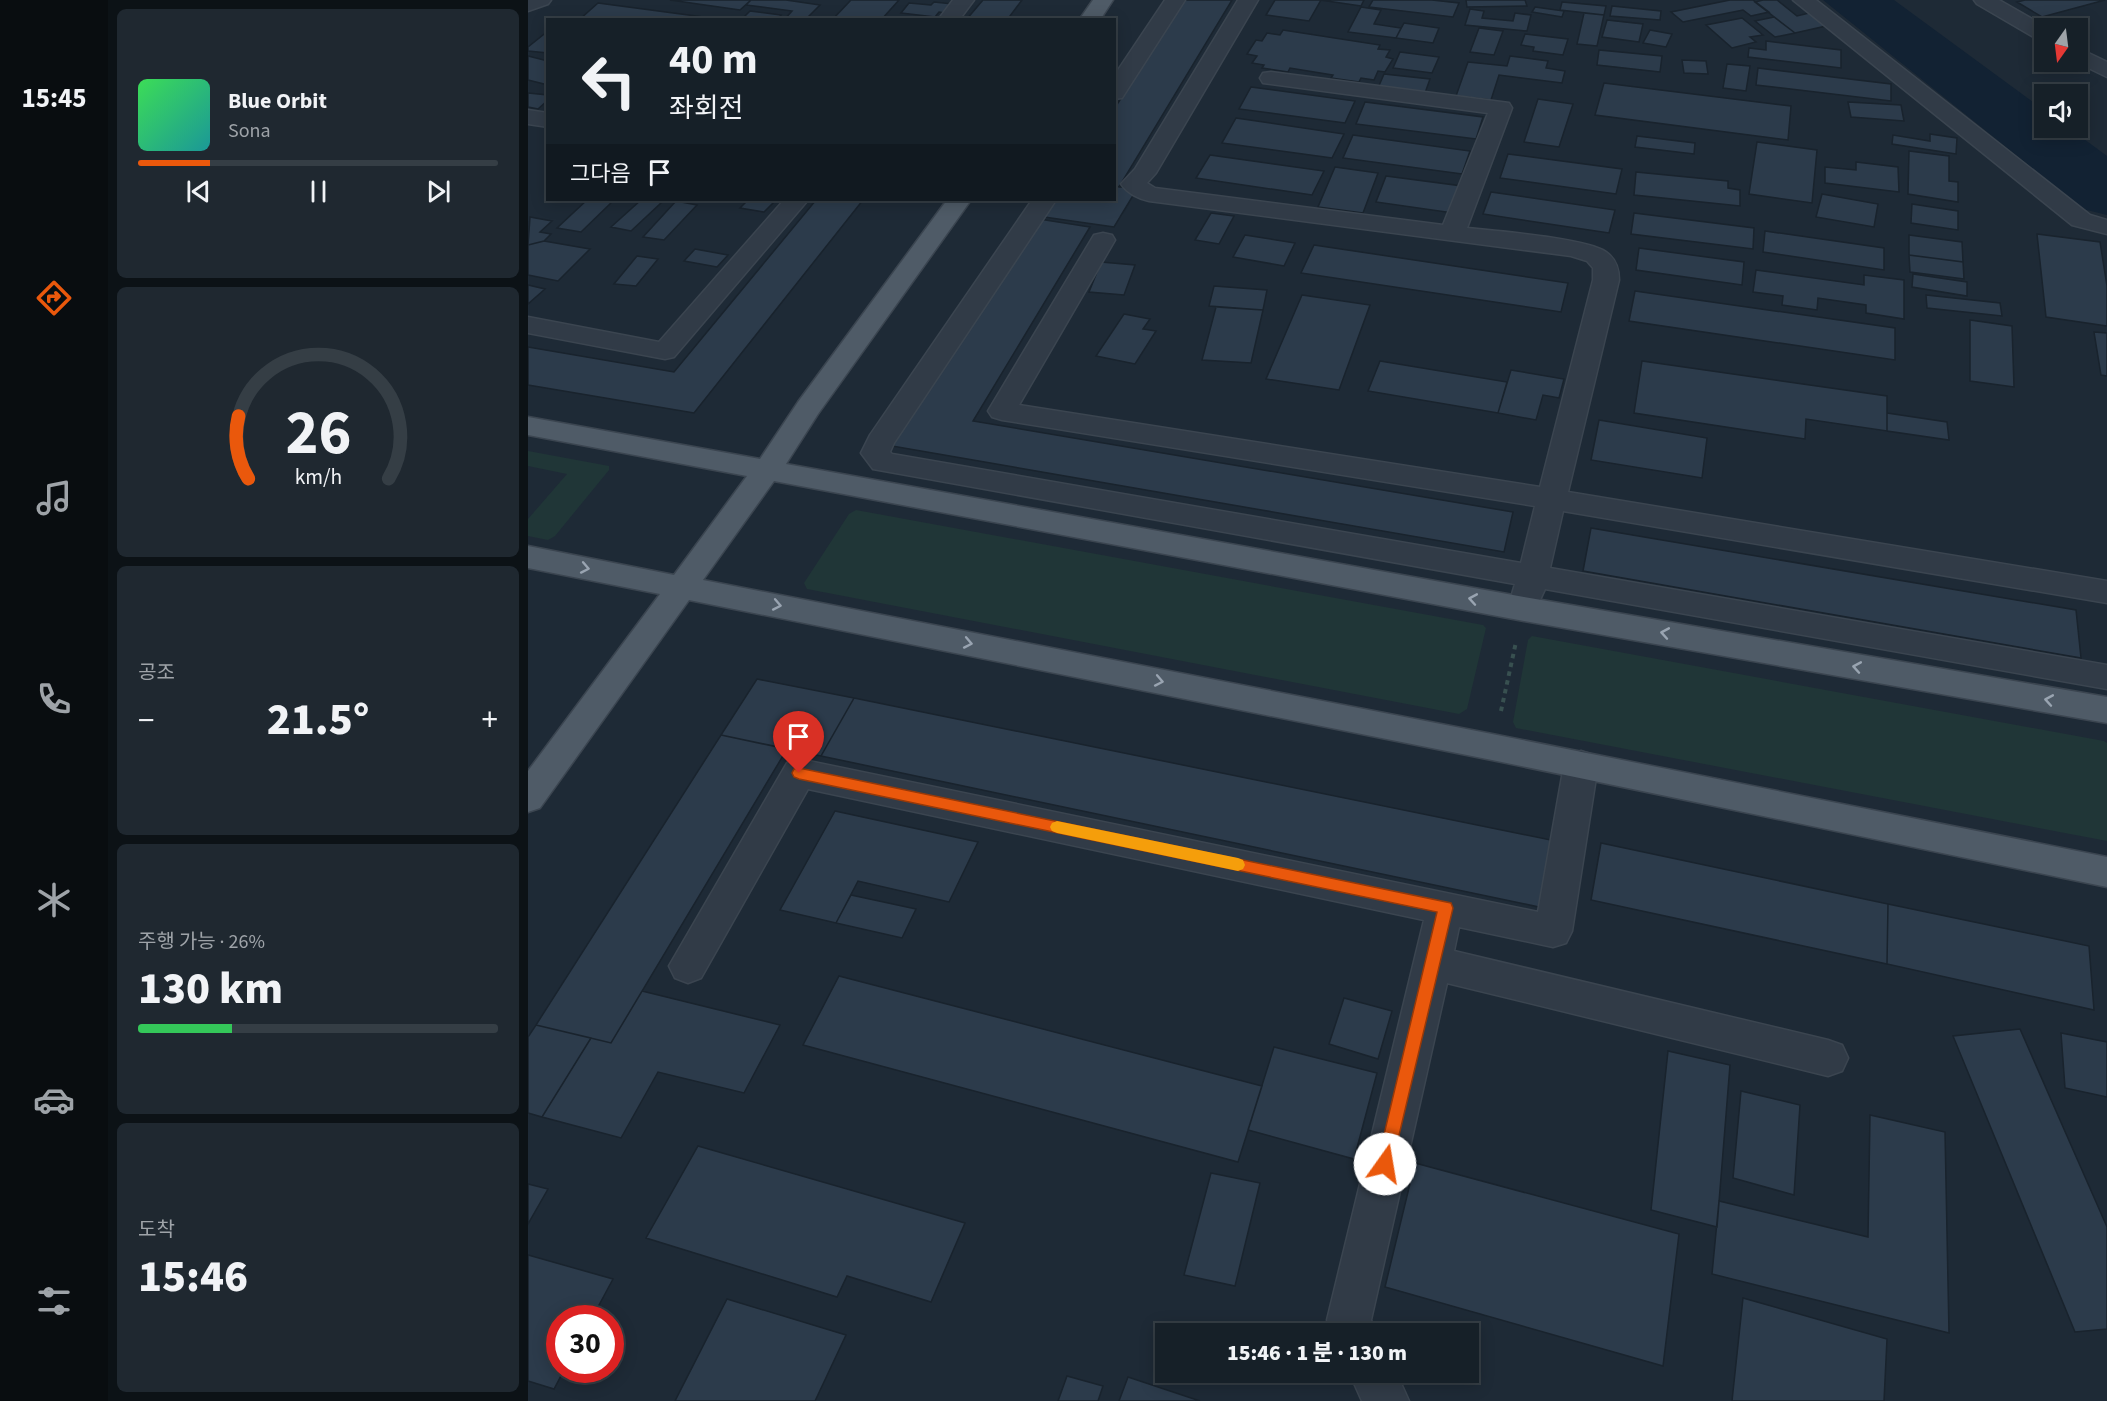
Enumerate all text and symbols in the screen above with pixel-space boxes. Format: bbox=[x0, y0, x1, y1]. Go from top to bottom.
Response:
north arrow bbox=[2034, 18, 2088, 72]
map controls bbox=[2034, 18, 2088, 138]
text: 40 m bbox=[669, 30, 758, 90]
icon: left bbox=[570, 42, 648, 120]
text: 15:45 bbox=[21, 79, 87, 118]
button: sound bbox=[2034, 84, 2088, 138]
text: Blue Orbit bbox=[228, 85, 327, 117]
text: 좌회전 bbox=[669, 89, 744, 128]
text: Sona bbox=[228, 117, 271, 145]
icon: arrive bbox=[643, 156, 676, 189]
text: 그다음 bbox=[570, 158, 631, 190]
icon: previous bbox=[182, 175, 215, 208]
icon: pause bbox=[302, 175, 335, 208]
icon: next bbox=[422, 175, 455, 208]
icon: directions bbox=[33, 277, 75, 319]
text: 26 bbox=[285, 389, 351, 478]
text: km/h bbox=[294, 463, 342, 494]
icon: music bbox=[33, 477, 75, 519]
one-way arrow bbox=[580, 561, 590, 574]
one-way arrow bbox=[1468, 593, 1478, 606]
one-way arrow bbox=[772, 598, 782, 611]
one-way arrow bbox=[1660, 627, 1670, 640]
one-way arrow bbox=[963, 636, 973, 649]
text: 공조 bbox=[138, 659, 175, 687]
one-way arrow bbox=[1853, 661, 1862, 673]
one-way arrow bbox=[1154, 674, 1164, 687]
icon: phone bbox=[33, 678, 75, 720]
text: 21.5° bbox=[267, 688, 369, 752]
one-way arrow bbox=[2045, 694, 2055, 707]
text: − bbox=[138, 697, 154, 744]
text: + bbox=[482, 697, 498, 744]
pin bbox=[773, 711, 824, 773]
icon: arrive bbox=[782, 720, 815, 753]
icon: climate bbox=[33, 879, 75, 921]
text: 주행 가능 · 26% bbox=[138, 928, 265, 956]
text: 130 km bbox=[138, 957, 283, 1021]
icon: car bbox=[33, 1079, 75, 1121]
position arrow bbox=[1353, 1132, 1417, 1196]
text: 도착 bbox=[138, 1216, 175, 1244]
text: 15:46 bbox=[138, 1245, 248, 1309]
icon: filters bbox=[33, 1280, 75, 1322]
speed limit sign: 30 bbox=[546, 1305, 624, 1383]
text: 15:46 · 1 분 · 130 m bbox=[1227, 1337, 1407, 1369]

